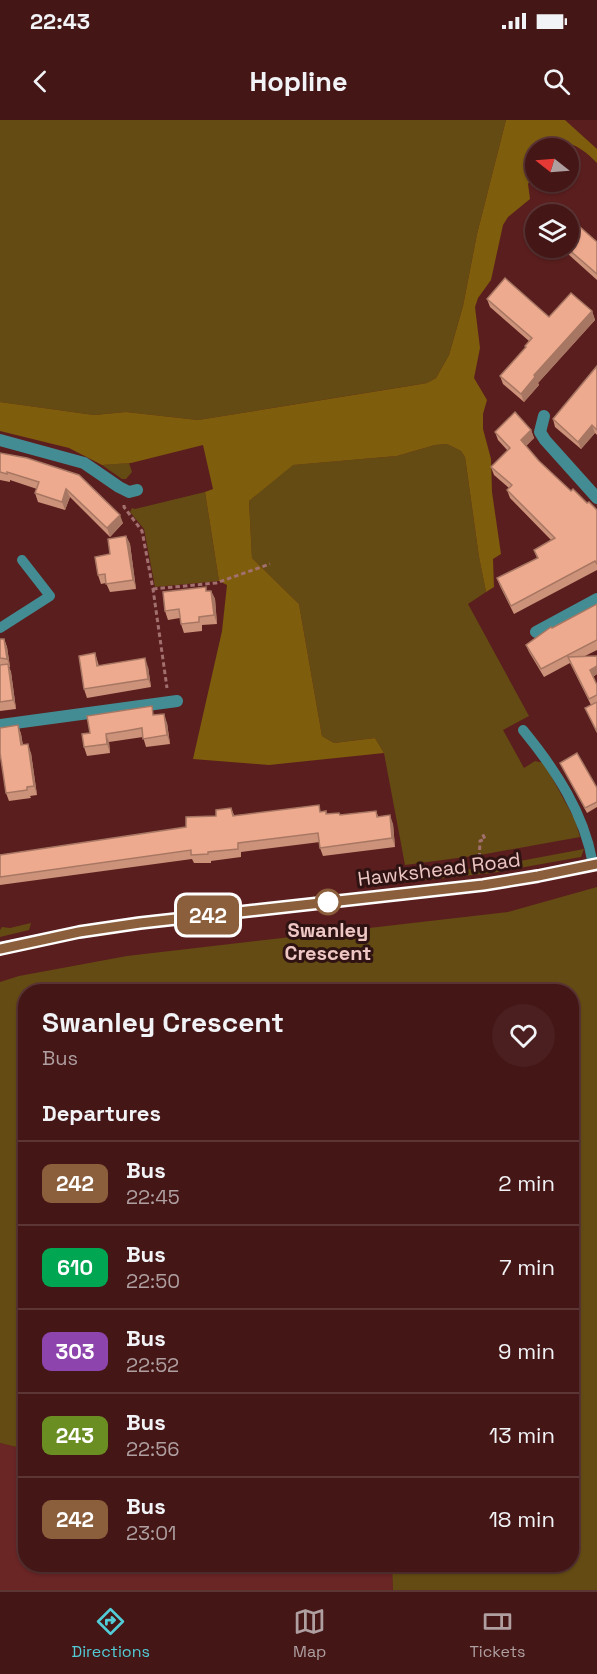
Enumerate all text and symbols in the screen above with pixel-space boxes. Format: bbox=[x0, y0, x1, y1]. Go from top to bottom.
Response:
text: 22:43 bbox=[30, 7, 90, 35]
text: Hopline bbox=[249, 64, 348, 99]
icon: back bbox=[24, 65, 57, 98]
icon: search bbox=[540, 65, 573, 98]
north arrow bbox=[525, 138, 579, 192]
map controls bbox=[525, 138, 579, 258]
button: layers bbox=[525, 204, 579, 258]
street label: Hawkshead Road bbox=[356, 846, 522, 892]
marker: Swanley Crescent bbox=[315, 889, 341, 915]
line badge: 242 bbox=[174, 896, 242, 934]
text: 242 bbox=[189, 902, 227, 929]
place label: Swanley Crescent bbox=[285, 917, 371, 966]
text: Swanley Crescent bbox=[42, 1004, 284, 1040]
button: heart bbox=[492, 1004, 555, 1067]
text: Bus bbox=[42, 1045, 78, 1071]
text: Departures bbox=[42, 1099, 161, 1127]
text: Bus bbox=[126, 1156, 166, 1184]
text: 2 min bbox=[498, 1169, 555, 1197]
text: 242 bbox=[56, 1170, 94, 1197]
text: 22:45 bbox=[126, 1184, 180, 1210]
text: Bus bbox=[126, 1240, 166, 1268]
text: 7 min bbox=[499, 1253, 555, 1281]
text: 610 bbox=[57, 1254, 93, 1281]
text: 22:50 bbox=[126, 1268, 180, 1294]
text: Bus bbox=[126, 1324, 166, 1352]
text: 9 min bbox=[498, 1337, 555, 1365]
text: 303 bbox=[55, 1338, 95, 1365]
text: 22:52 bbox=[126, 1352, 179, 1378]
text: Bus bbox=[126, 1408, 166, 1436]
text: 13 min bbox=[489, 1421, 555, 1449]
text: 243 bbox=[56, 1422, 94, 1449]
text: 22:56 bbox=[126, 1436, 179, 1462]
text: Bus bbox=[126, 1492, 166, 1520]
text: 18 min bbox=[489, 1505, 555, 1533]
text: 242 bbox=[56, 1506, 94, 1533]
text: 23:01 bbox=[126, 1520, 176, 1546]
tab: Directions bbox=[72, 1605, 150, 1662]
tab: Map bbox=[293, 1605, 326, 1662]
tab: Tickets bbox=[470, 1605, 525, 1662]

